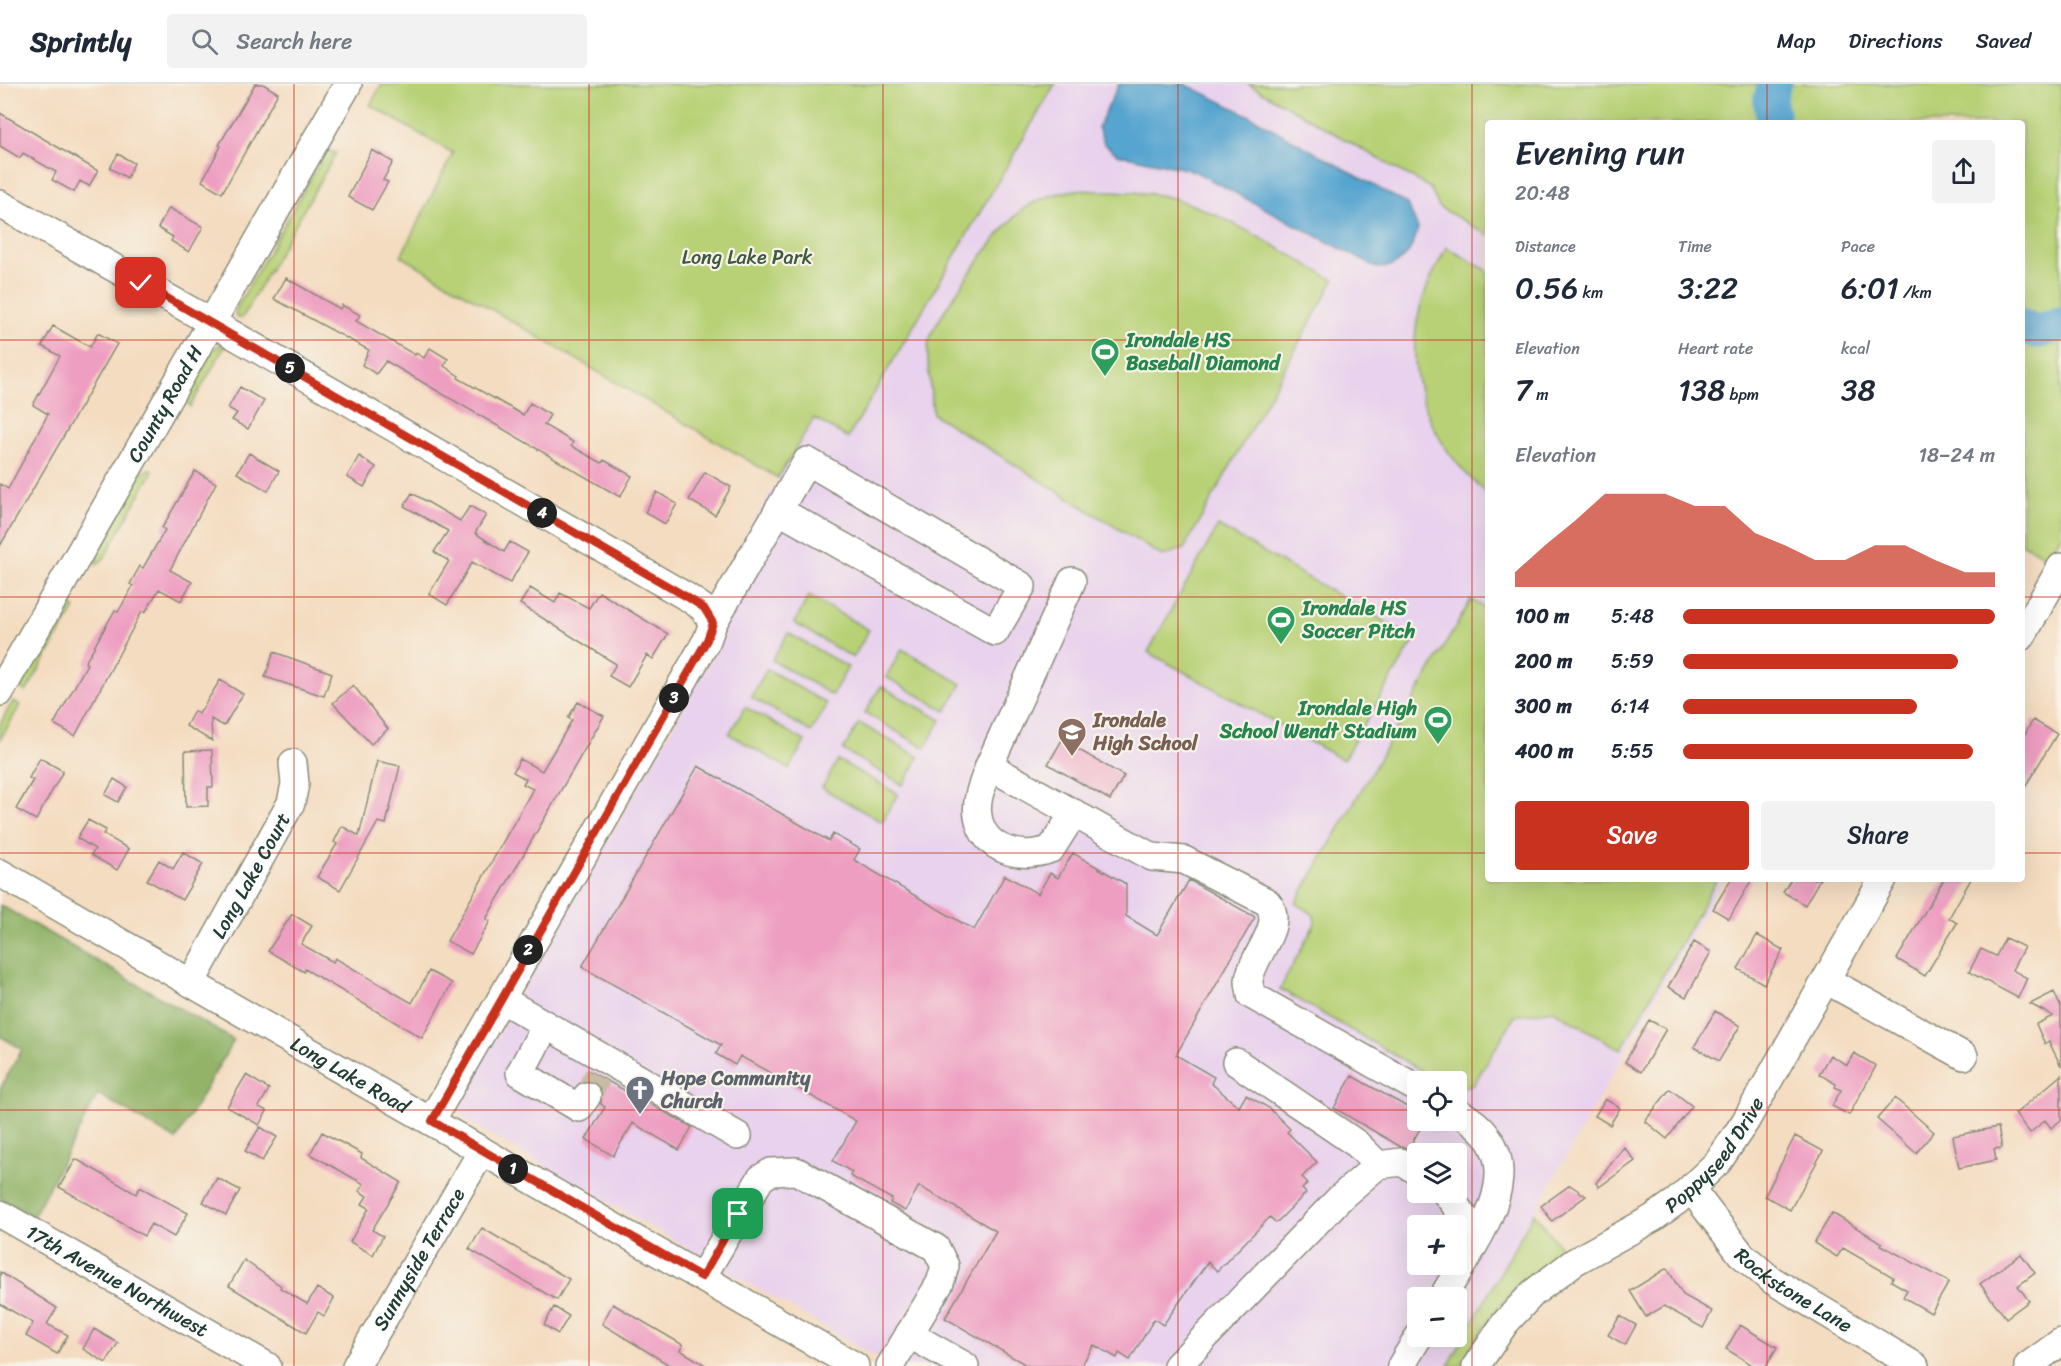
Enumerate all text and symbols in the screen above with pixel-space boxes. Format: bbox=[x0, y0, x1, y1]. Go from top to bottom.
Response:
search box bbox=[167, 14, 587, 68]
text: Sprintly bbox=[30, 17, 131, 66]
text: Search here bbox=[236, 22, 352, 61]
text: Map bbox=[1777, 22, 1815, 60]
text: Directions bbox=[1848, 22, 1943, 60]
text: Saved bbox=[1976, 22, 2031, 60]
icon: search bbox=[188, 25, 221, 58]
text: Evening run bbox=[1515, 124, 1685, 182]
button: share bbox=[1932, 140, 1995, 203]
text: 20:48 bbox=[1515, 176, 1570, 211]
text: Distance bbox=[1515, 232, 1576, 261]
text: Time bbox=[1678, 232, 1712, 261]
text: Pace bbox=[1841, 232, 1875, 261]
park label: Long Lake Park bbox=[682, 240, 813, 275]
pin bbox=[115, 257, 166, 308]
text: 0.56 bbox=[1515, 261, 1578, 315]
text: 3:22 bbox=[1678, 261, 1738, 315]
text: 6:01 bbox=[1841, 261, 1899, 315]
icon: check bbox=[124, 266, 157, 299]
text: km bbox=[1578, 278, 1603, 307]
text: /km bbox=[1899, 278, 1932, 307]
place label: Irondale HS Baseball Diamond bbox=[1125, 323, 1282, 381]
text: Elevation bbox=[1515, 334, 1580, 363]
text: Heart rate bbox=[1678, 334, 1753, 363]
text: kcal bbox=[1841, 334, 1870, 363]
sports icon: Irondale HS Baseball Diamond bbox=[1089, 336, 1121, 378]
street label: County Road H bbox=[117, 339, 212, 469]
pin: 5 bbox=[275, 353, 305, 383]
text: 5 bbox=[285, 353, 295, 382]
text: 7 bbox=[1515, 363, 1532, 417]
text: 138 bbox=[1678, 363, 1725, 417]
text: 38 bbox=[1841, 363, 1876, 417]
text: m bbox=[1532, 380, 1549, 409]
text: bpm bbox=[1725, 380, 1759, 409]
text: Elevation bbox=[1515, 438, 1596, 473]
text: 18–24 m bbox=[1918, 438, 1995, 473]
pin: 4 bbox=[527, 498, 557, 528]
text: 4 bbox=[537, 498, 547, 527]
place label: Irondale HS Soccer Pitch bbox=[1301, 591, 1416, 649]
text: 100 m bbox=[1515, 599, 1569, 634]
text: 5:48 bbox=[1611, 599, 1654, 634]
sports icon: Irondale HS Soccer Pitch bbox=[1265, 604, 1297, 646]
text: 200 m bbox=[1515, 644, 1572, 679]
text: 5:59 bbox=[1611, 644, 1654, 679]
pin: 3 bbox=[659, 683, 689, 713]
text: 3 bbox=[670, 683, 678, 712]
text: 300 m bbox=[1515, 689, 1572, 724]
text: 6:14 bbox=[1611, 689, 1649, 724]
place label: Irondale High School Wendt Stadium bbox=[1219, 691, 1418, 749]
place label: Irondale High School bbox=[1092, 703, 1199, 761]
sports icon: Irondale High School Wendt Stadium bbox=[1422, 704, 1454, 746]
school or university icon: Irondale High School bbox=[1056, 716, 1088, 758]
text: 400 m bbox=[1515, 734, 1573, 769]
text: 5:55 bbox=[1611, 734, 1654, 769]
button: Save bbox=[1515, 801, 1749, 870]
button: Share bbox=[1761, 801, 1995, 870]
street label: Long Lake Court bbox=[201, 806, 300, 945]
pin: 2 bbox=[513, 935, 543, 965]
text: 2 bbox=[523, 935, 533, 964]
street label: Long Lake Road bbox=[284, 1026, 418, 1124]
place label: Hope Community Church bbox=[660, 1061, 811, 1119]
map controls bbox=[1407, 1071, 1467, 1347]
button: locate bbox=[1407, 1071, 1467, 1131]
church icon: Hope Community Church bbox=[624, 1074, 656, 1116]
street label: Poppyseed Drive bbox=[1657, 1090, 1774, 1222]
button: layers bbox=[1407, 1143, 1467, 1203]
pin: 1 bbox=[498, 1154, 528, 1184]
text: 1 bbox=[510, 1154, 516, 1183]
street label: Sunnyside Terrace bbox=[363, 1180, 475, 1337]
pin bbox=[712, 1188, 763, 1239]
icon: arrive bbox=[721, 1197, 754, 1230]
street label: 17th Avenue Northwest bbox=[19, 1215, 215, 1347]
button: + bbox=[1407, 1215, 1467, 1275]
street label: Rockstone Lane bbox=[1726, 1238, 1859, 1342]
button: − bbox=[1407, 1287, 1467, 1347]

